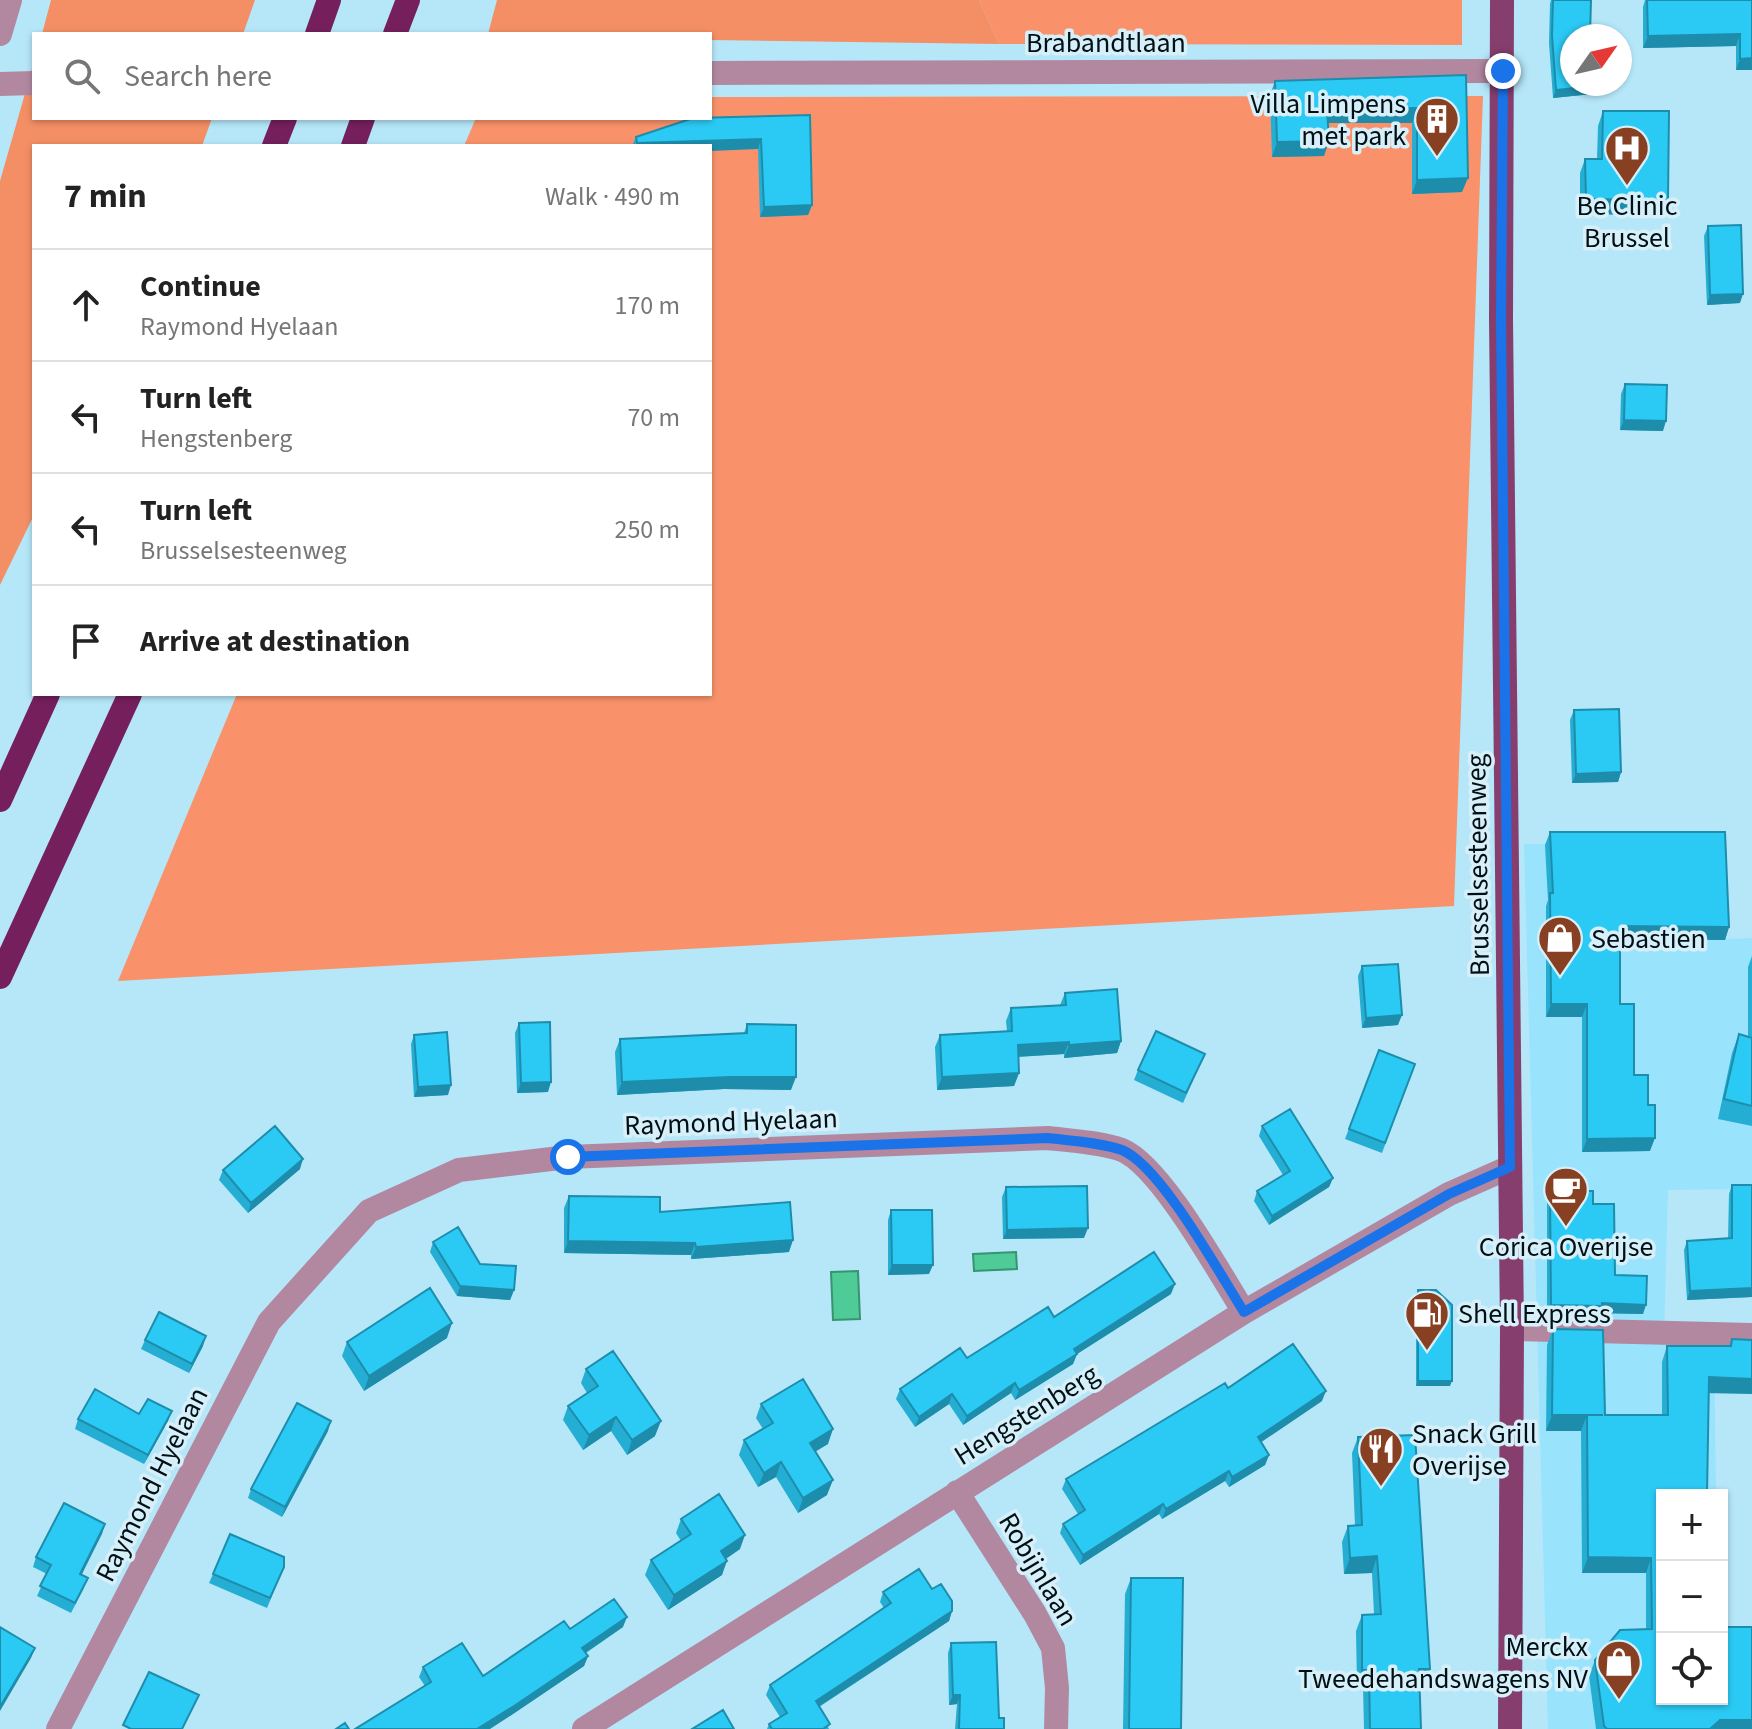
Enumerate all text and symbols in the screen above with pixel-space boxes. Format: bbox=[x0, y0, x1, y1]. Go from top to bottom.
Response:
street label: Brabandtlaan bbox=[1026, 23, 1186, 63]
north arrow bbox=[1560, 24, 1632, 96]
search box bbox=[32, 32, 712, 120]
route end bbox=[1485, 53, 1521, 89]
icon: search bbox=[60, 54, 104, 98]
text: Search here bbox=[124, 55, 272, 98]
place label: Villa Limpens met park bbox=[1251, 84, 1406, 156]
building icon: Villa Limpens met park bbox=[1413, 95, 1461, 158]
hospital icon: Be Clinic Brussel bbox=[1603, 124, 1651, 187]
text: 7 min bbox=[64, 172, 147, 221]
text: Walk · 490 m bbox=[545, 178, 680, 215]
place label: Be Clinic Brussel bbox=[1577, 186, 1678, 258]
text: Continue bbox=[140, 265, 261, 308]
icon: ahead bbox=[64, 283, 108, 327]
text: 170 m bbox=[614, 287, 680, 324]
text: Raymond Hyelaan bbox=[140, 308, 338, 345]
text: Turn left bbox=[140, 377, 252, 420]
icon: left bbox=[64, 395, 108, 439]
text: 70 m bbox=[627, 399, 680, 436]
text: Hengstenberg bbox=[140, 420, 292, 457]
text: Turn left bbox=[140, 489, 252, 532]
icon: left bbox=[64, 507, 108, 551]
text: 250 m bbox=[614, 511, 680, 548]
text: Brusselsesteenweg bbox=[140, 532, 347, 569]
icon: arrive bbox=[64, 619, 108, 663]
text: Arrive at destination bbox=[140, 620, 410, 663]
street label: Brusselsesteenweg bbox=[1456, 753, 1500, 977]
shop icon: Sebastien bbox=[1536, 914, 1584, 977]
place label: Sebastien bbox=[1591, 919, 1706, 959]
street label: Raymond Hyelaan bbox=[624, 1098, 839, 1146]
route start bbox=[550, 1139, 586, 1175]
cafe icon: Corica Overijse bbox=[1542, 1165, 1590, 1228]
place label: Corica Overijse bbox=[1479, 1227, 1653, 1267]
fuel station icon: Shell Express bbox=[1403, 1289, 1451, 1352]
place label: Shell Express bbox=[1458, 1294, 1611, 1334]
street label: Hengstenberg bbox=[946, 1354, 1107, 1475]
street label: Raymond Hyelaan bbox=[86, 1380, 218, 1589]
place label: Snack Grill Overijse bbox=[1412, 1414, 1537, 1486]
restaurant icon: Snack Grill Overijse bbox=[1357, 1425, 1405, 1488]
map controls bbox=[1656, 1489, 1728, 1705]
button: + bbox=[1656, 1489, 1728, 1561]
street label: Robijnlaan bbox=[989, 1505, 1088, 1634]
button: − bbox=[1656, 1561, 1728, 1633]
place label: Merckx Tweedehandswagens NV bbox=[1298, 1627, 1589, 1699]
button: locate bbox=[1656, 1633, 1728, 1705]
shop icon: Merckx Tweedehandswagens NV bbox=[1595, 1638, 1643, 1701]

